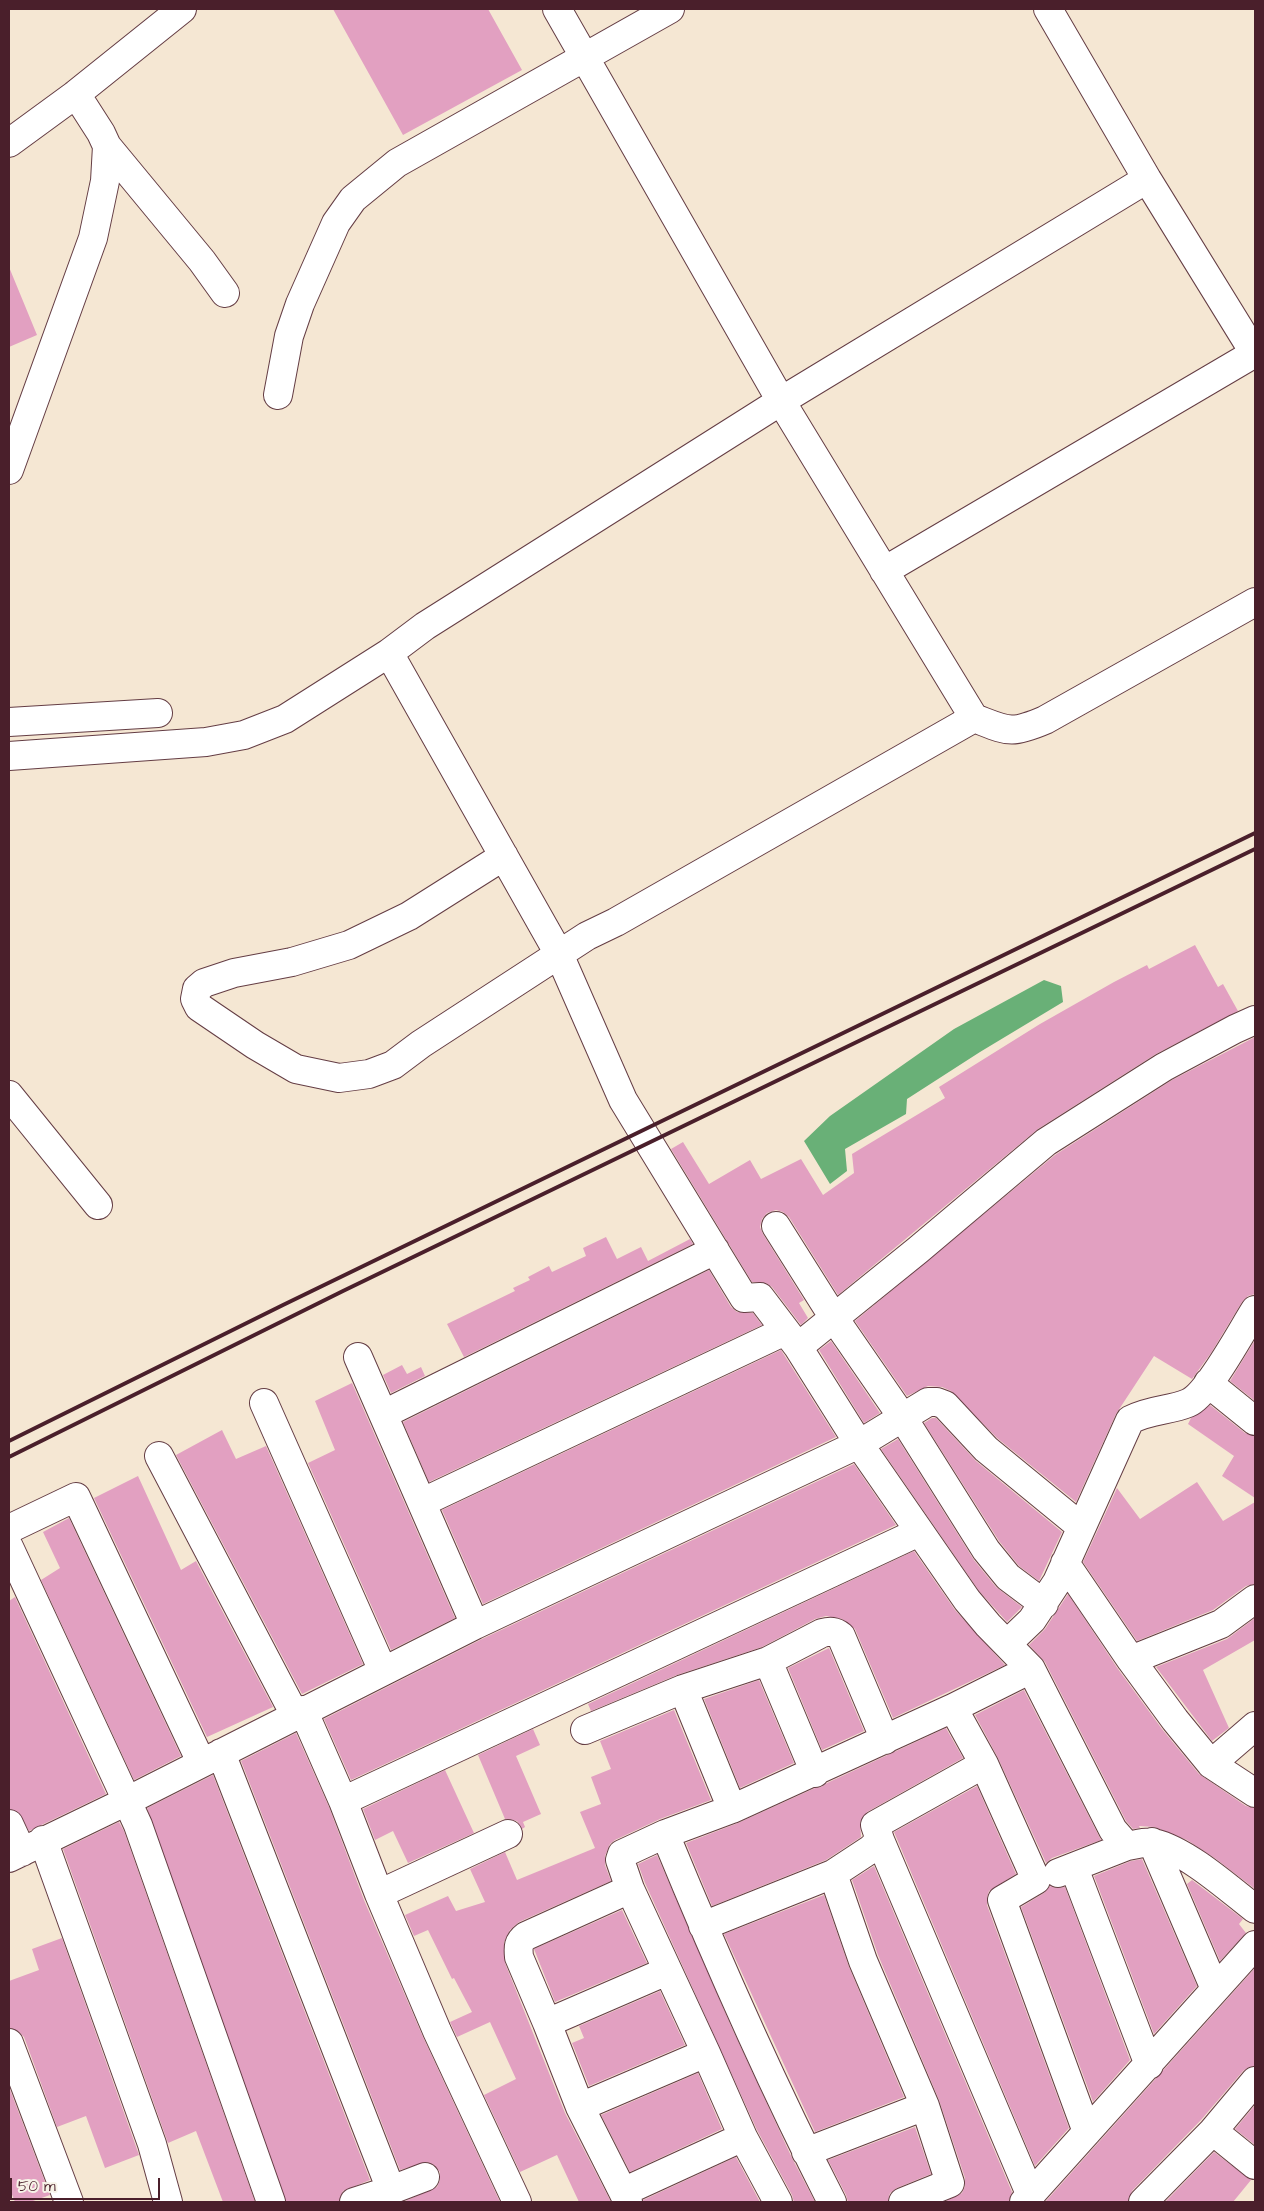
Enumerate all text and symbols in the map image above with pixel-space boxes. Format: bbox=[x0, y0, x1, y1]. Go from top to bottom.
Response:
scale bar bbox=[12, 2168, 162, 2200]
text: 50 m bbox=[18, 2176, 56, 2197]

